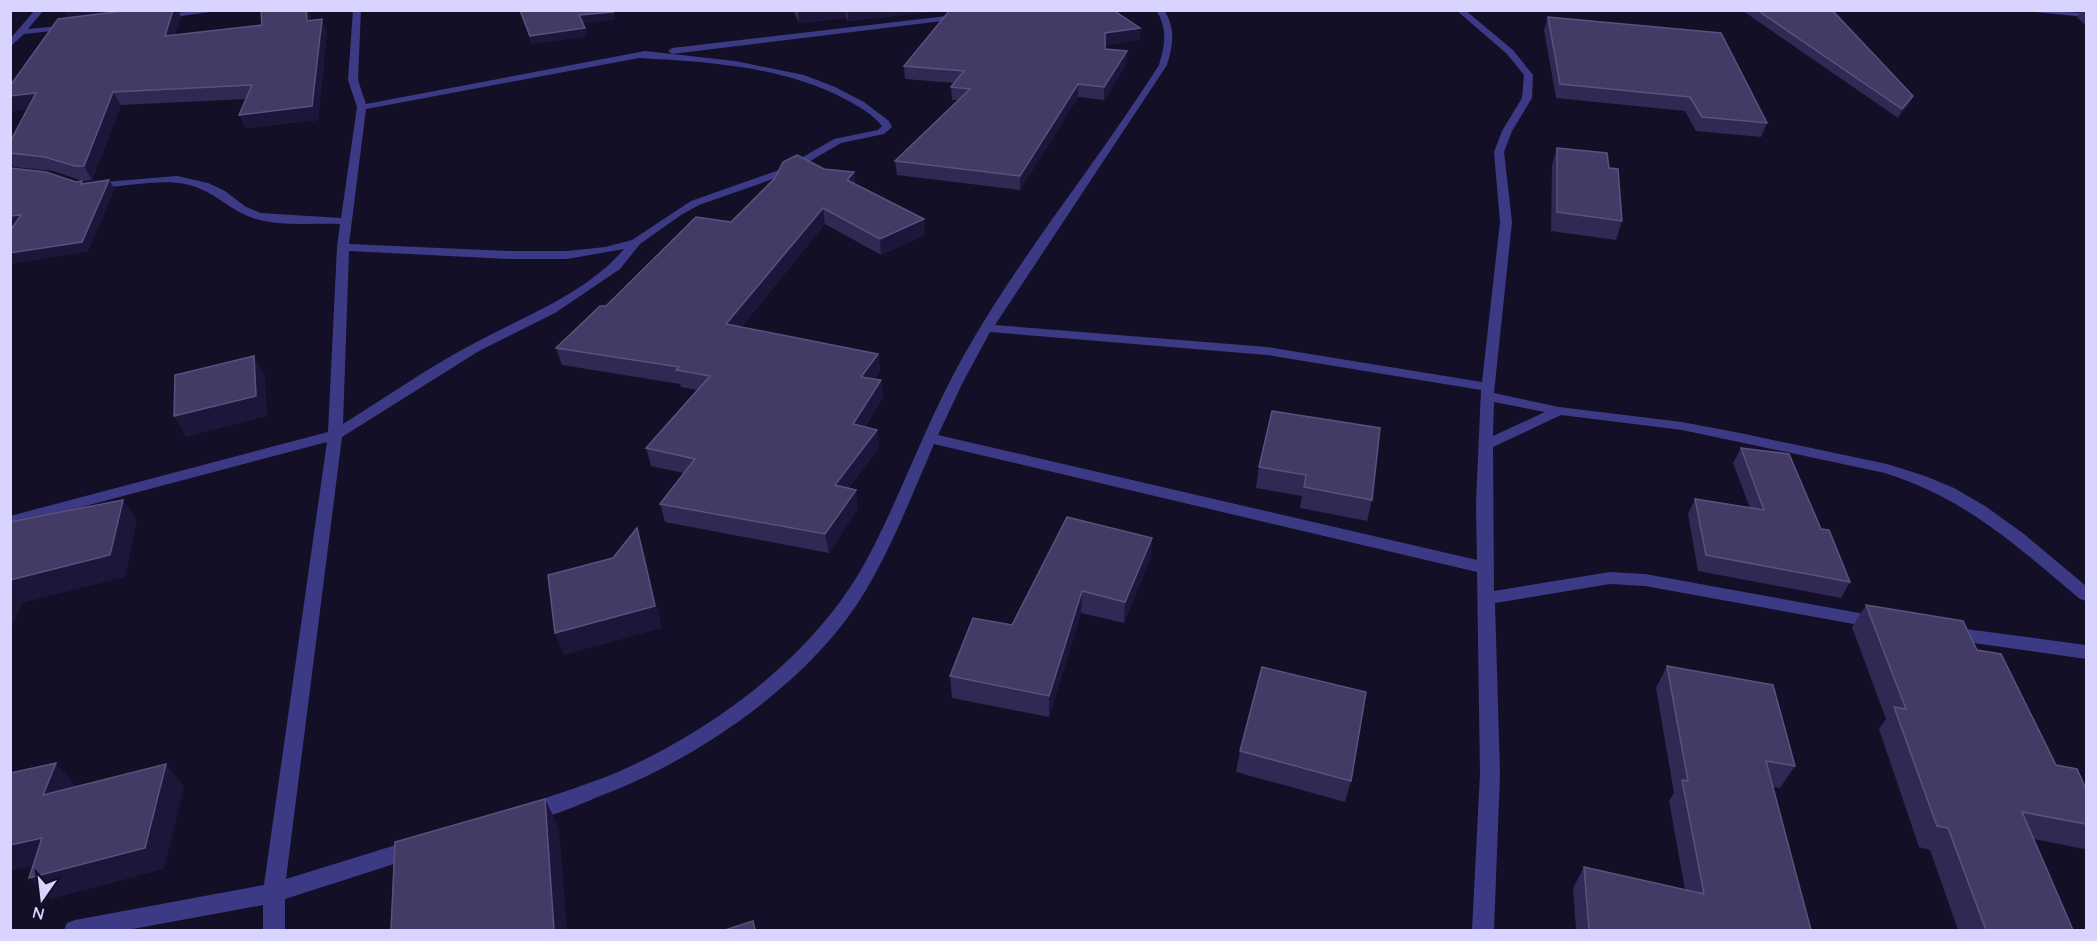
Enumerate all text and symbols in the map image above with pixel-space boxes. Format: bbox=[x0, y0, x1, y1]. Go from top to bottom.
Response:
north arrow bbox=[12, 869, 72, 929]
text: N bbox=[30, 902, 46, 925]

